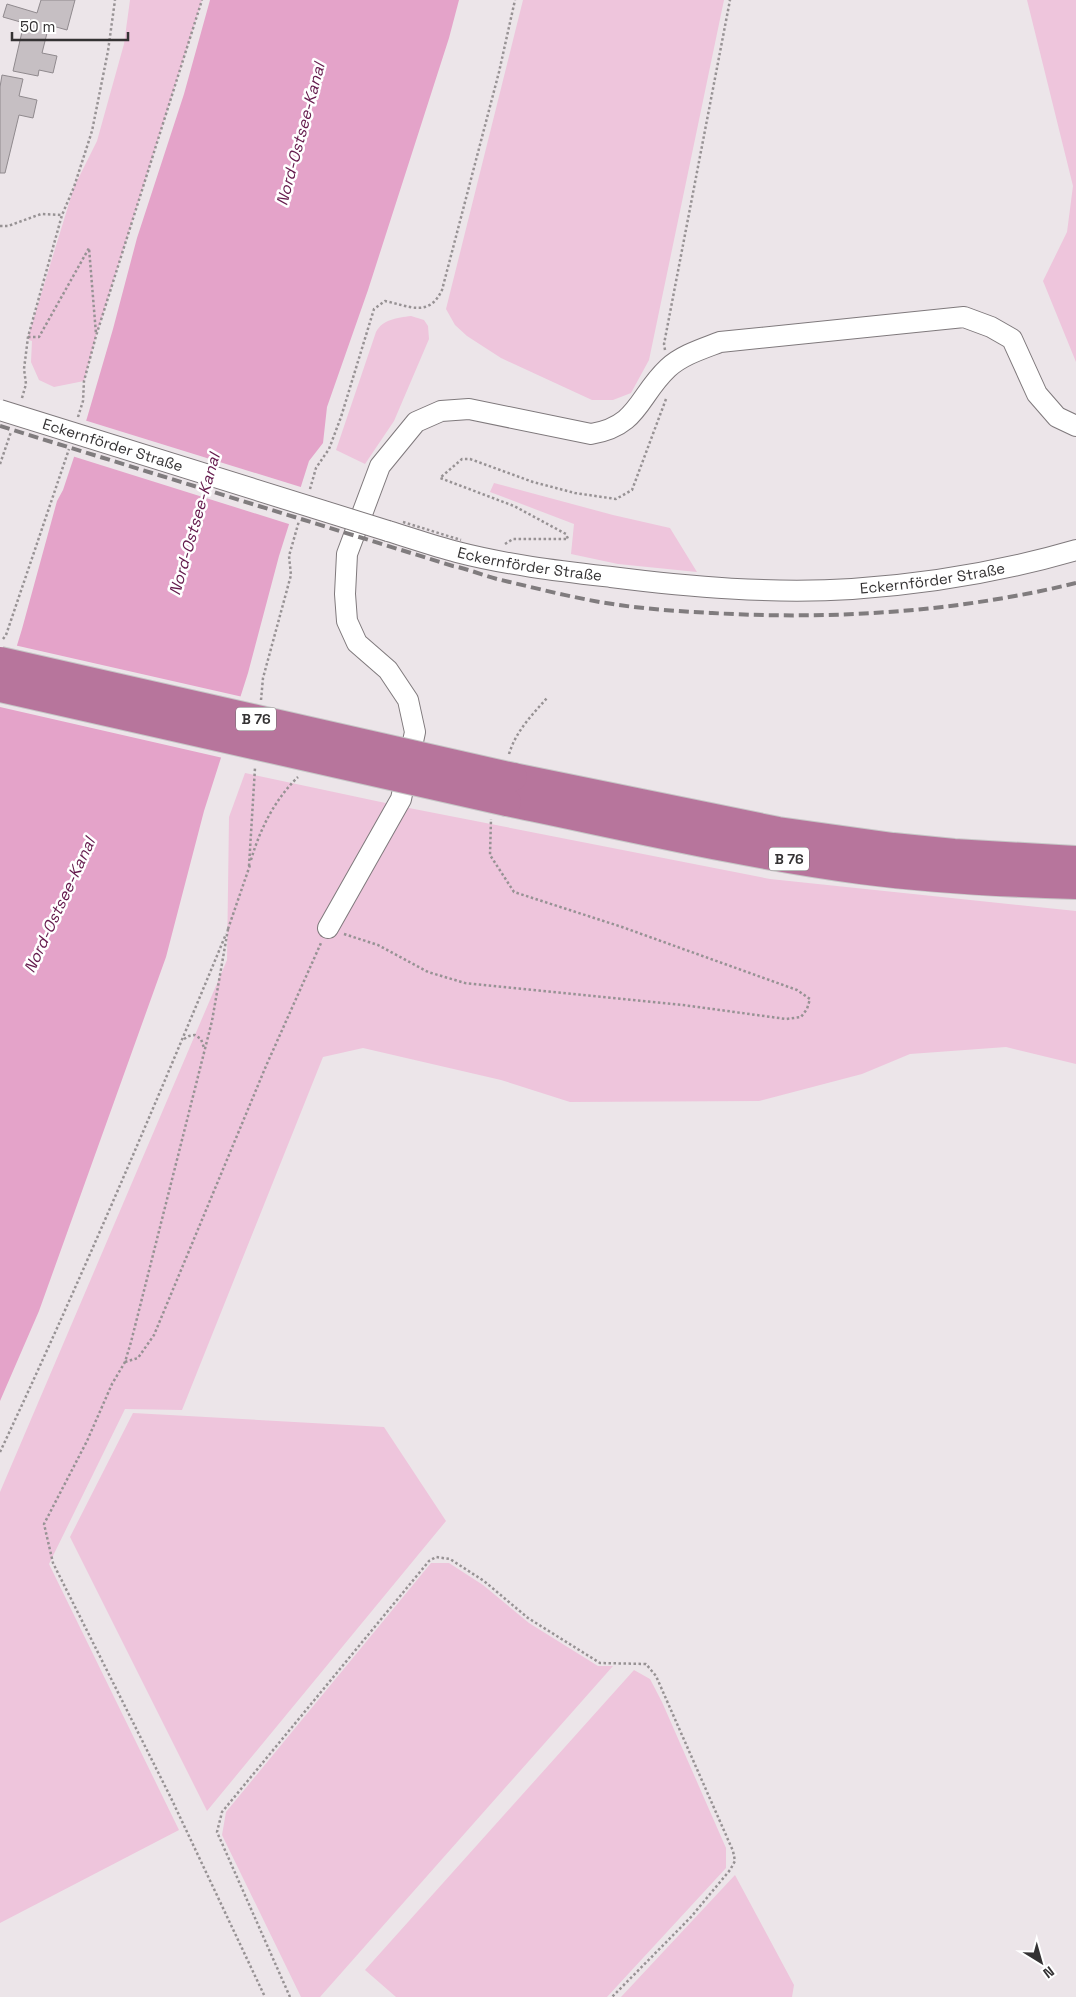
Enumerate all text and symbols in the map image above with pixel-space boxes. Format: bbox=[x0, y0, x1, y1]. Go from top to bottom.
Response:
scale bar bbox=[12, 10, 129, 42]
text: 50 m bbox=[20, 17, 55, 36]
water label: Nord-Ostsee-Kanal bbox=[271, 59, 330, 208]
street label: Eckernförder Straße bbox=[40, 414, 186, 476]
water label: Nord-Ostsee-Kanal bbox=[164, 449, 225, 598]
street label: Eckernförder Straße bbox=[456, 543, 603, 585]
street label: Eckernförder Straße bbox=[859, 558, 1007, 597]
road number: B 76 bbox=[236, 708, 276, 731]
water label: Nord-Ostsee-Kanal bbox=[19, 832, 101, 976]
road number: B 76 bbox=[769, 848, 809, 871]
north arrow bbox=[1016, 1937, 1066, 1987]
text: N bbox=[1040, 1962, 1058, 1982]

